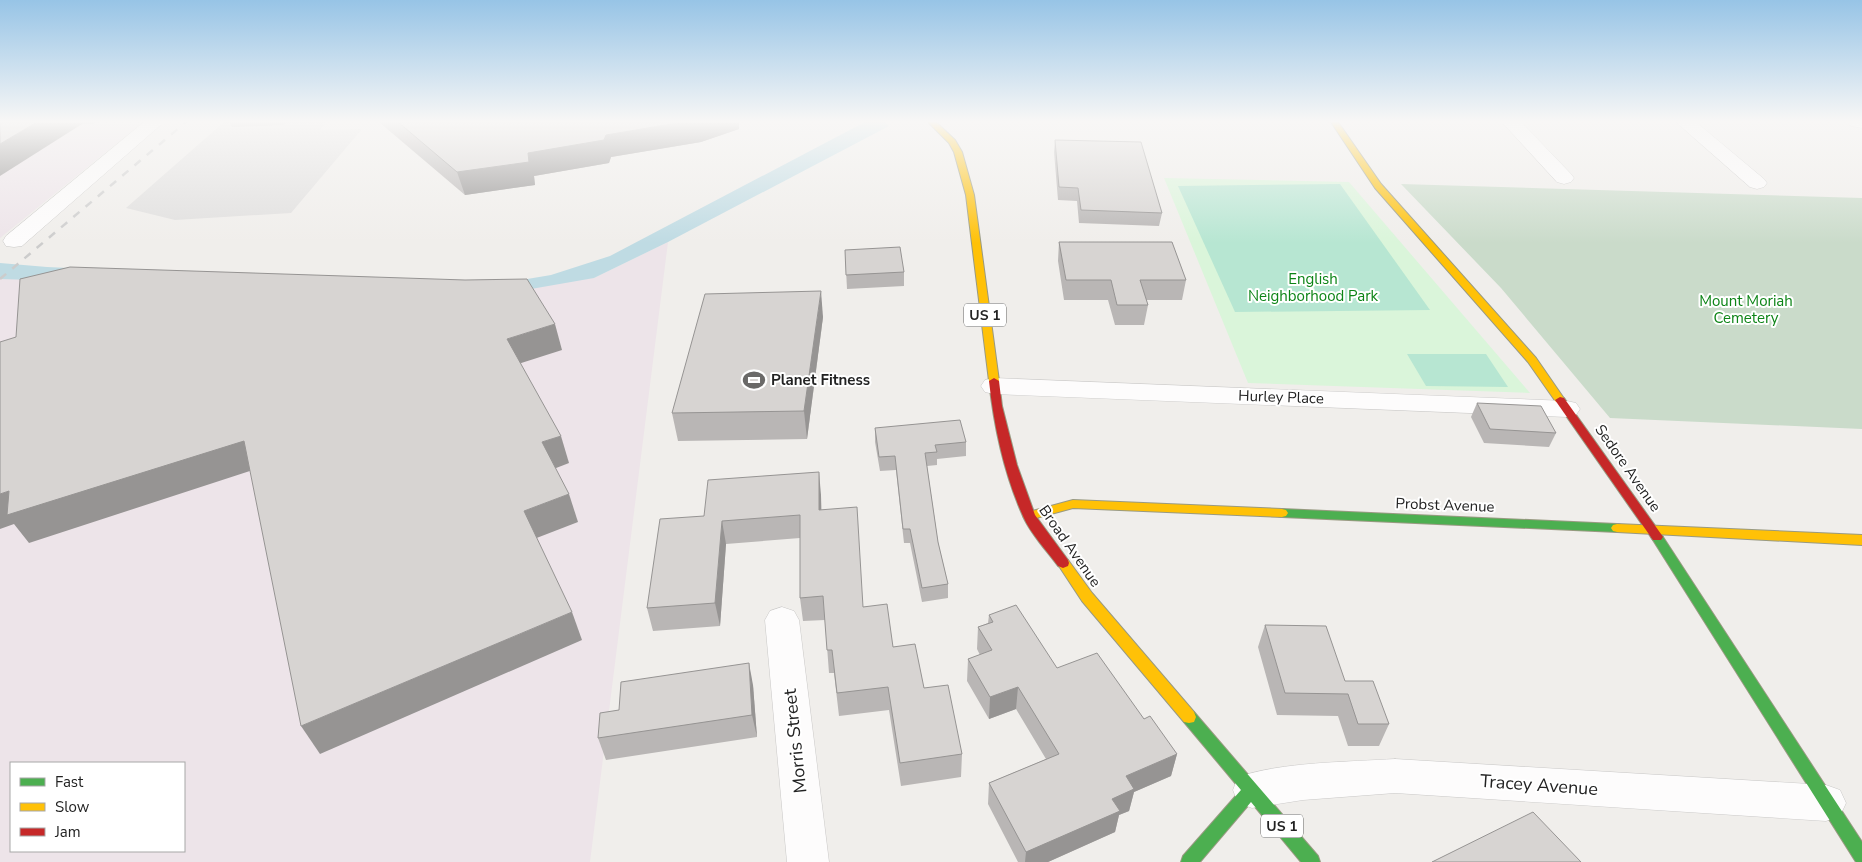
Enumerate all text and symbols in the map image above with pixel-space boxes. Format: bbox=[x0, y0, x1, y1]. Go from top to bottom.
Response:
park label: English Neighborhood Park bbox=[1248, 269, 1379, 306]
park label: Mount Moriah Cemetery bbox=[1699, 291, 1793, 328]
road number: US 1 bbox=[964, 304, 1006, 326]
sports icon: Planet Fitness bbox=[741, 367, 767, 393]
place label: Planet Fitness bbox=[771, 370, 870, 390]
street label: Hurley Place bbox=[1238, 386, 1324, 408]
street label: Sedore Avenue bbox=[1590, 420, 1666, 516]
street label: Probst Avenue bbox=[1395, 493, 1495, 517]
street label: Broad Avenue bbox=[1034, 501, 1106, 591]
street label: Morris Street bbox=[778, 687, 812, 794]
legend bbox=[10, 762, 185, 852]
street label: Tracey Avenue bbox=[1479, 769, 1599, 801]
text: Fast bbox=[55, 772, 84, 792]
text: Slow bbox=[55, 797, 90, 817]
road number: US 1 bbox=[1261, 814, 1303, 838]
text: Jam bbox=[54, 822, 81, 842]

